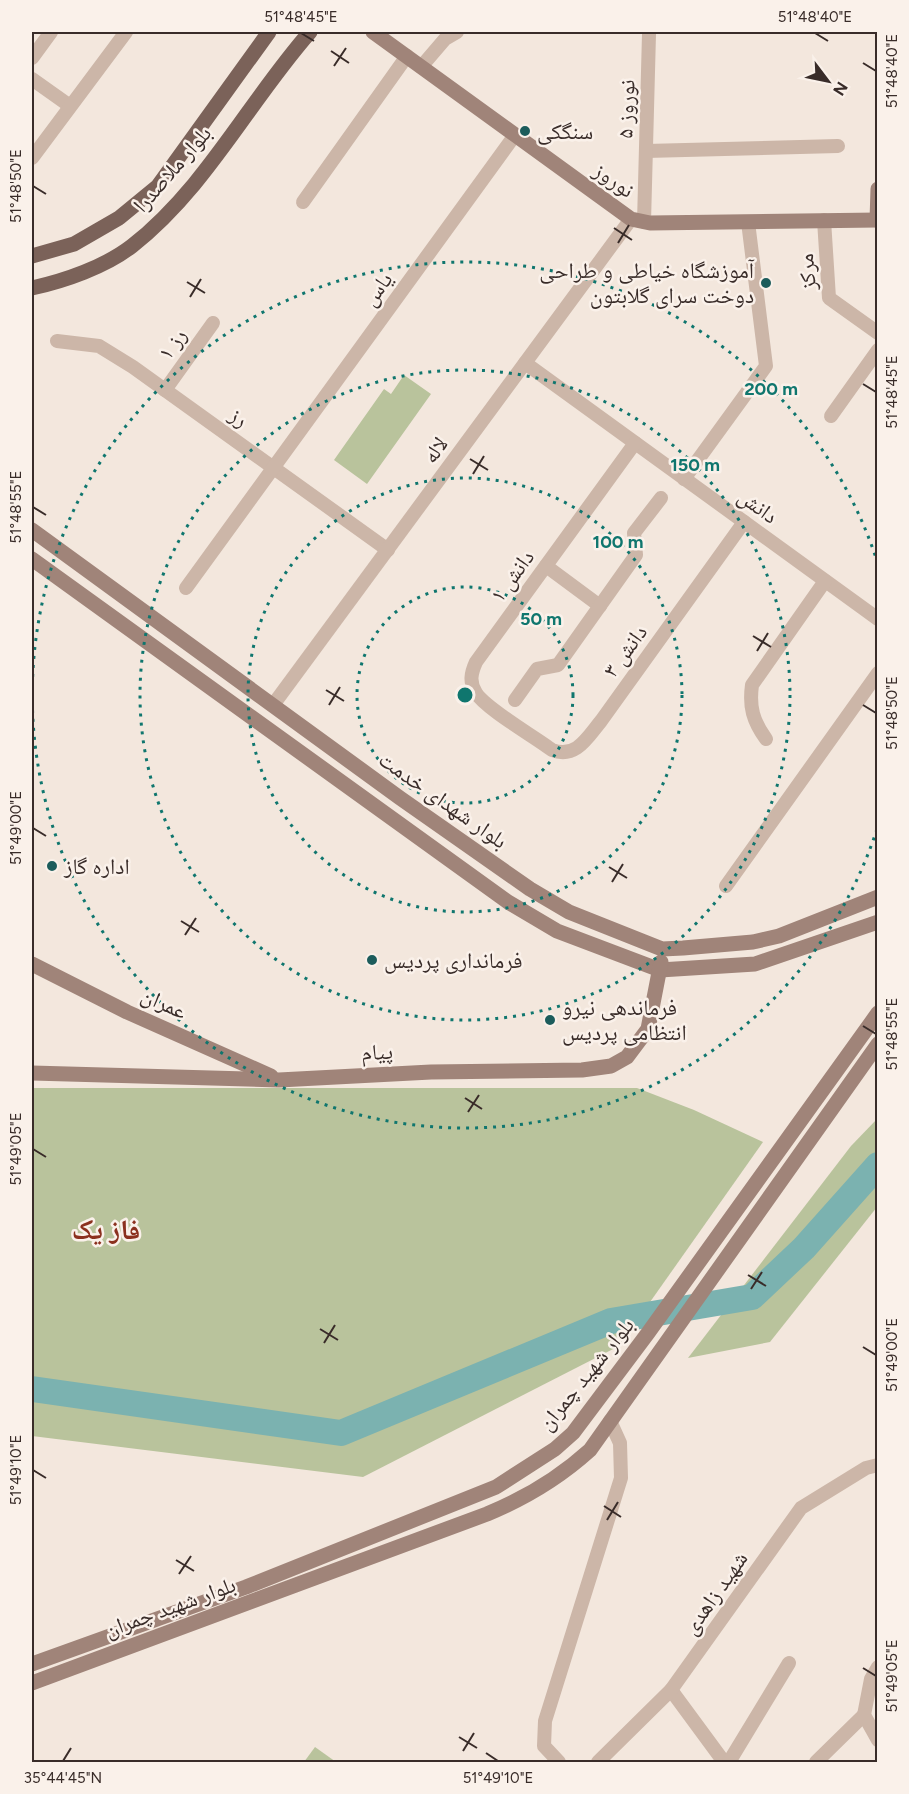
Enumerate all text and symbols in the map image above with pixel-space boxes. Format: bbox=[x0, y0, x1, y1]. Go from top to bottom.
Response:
text: 51°48'45"E bbox=[264, 8, 338, 26]
text: 51°48'40"E bbox=[778, 8, 852, 26]
text: 51°48'40"E bbox=[883, 34, 901, 108]
north arrow bbox=[798, 51, 858, 111]
text: N bbox=[829, 78, 852, 99]
street label: نوروز ۵ bbox=[611, 79, 641, 139]
place label: سنگکی bbox=[537, 118, 593, 145]
street label: بلوار ملاصدرا bbox=[127, 120, 217, 218]
marker: سنگکی bbox=[518, 124, 532, 138]
text: 51°48'50"E bbox=[7, 149, 25, 223]
street label: نوروز bbox=[588, 156, 640, 204]
street label: مرکز bbox=[792, 252, 822, 293]
place label: آموزشگاه خیاطی و طراحی دوخت سرای گلابتون bbox=[539, 257, 754, 309]
street label: یاس bbox=[356, 267, 398, 311]
marker: آموزشگاه خیاطی و طراحی دوخت سرای گلابتون bbox=[759, 276, 773, 290]
street label: رز ۱ bbox=[152, 323, 192, 365]
text: 51°48'45"E bbox=[883, 355, 901, 429]
text: 200 m bbox=[744, 378, 798, 400]
street label: رز bbox=[223, 400, 254, 433]
street label: لاله bbox=[416, 432, 454, 468]
text: 150 m bbox=[670, 454, 720, 476]
text: 51°48'55"E bbox=[7, 471, 25, 543]
street label: دانش bbox=[733, 483, 783, 529]
text: 100 m bbox=[593, 531, 643, 553]
street label: دانش ۱ bbox=[484, 545, 540, 607]
text: 50 m bbox=[520, 608, 562, 630]
street label: دانش ۳ bbox=[597, 620, 653, 682]
text: 51°48'50"E bbox=[883, 676, 901, 750]
centre of rings bbox=[455, 685, 475, 705]
street label: بلوار شهدای خدمت bbox=[373, 746, 513, 854]
text: 51°49'00"E bbox=[7, 791, 25, 865]
place label: اداره گاز bbox=[63, 853, 130, 880]
marker: اداره گاز bbox=[45, 859, 59, 873]
place label: فرمانداری پردیس bbox=[384, 947, 522, 974]
marker: فرمانداری پردیس bbox=[365, 953, 379, 967]
street label: عمران bbox=[137, 981, 191, 1025]
place label: فرماندهی نیرو انتظامی پردیس bbox=[562, 994, 687, 1046]
text: 51°48'55"E bbox=[883, 998, 901, 1070]
marker: فرماندهی نیرو انتظامی پردیس bbox=[543, 1013, 557, 1027]
street label: پیام bbox=[360, 1038, 394, 1067]
text: 51°49'05"E bbox=[7, 1112, 25, 1186]
district label: فاز یک bbox=[72, 1212, 140, 1246]
street label: بلوار شهید چمران bbox=[532, 1312, 640, 1436]
text: 51°49'00"E bbox=[883, 1318, 901, 1392]
text: 51°49'10"E bbox=[7, 1435, 25, 1505]
street label: شهید زاهدی bbox=[677, 1546, 753, 1640]
street label: بلوار شهید چمران bbox=[101, 1571, 239, 1643]
text: 51°49'05"E bbox=[883, 1639, 901, 1713]
text: 35°44'45"N bbox=[24, 1769, 102, 1787]
text: 51°49'10"E bbox=[463, 1769, 533, 1787]

